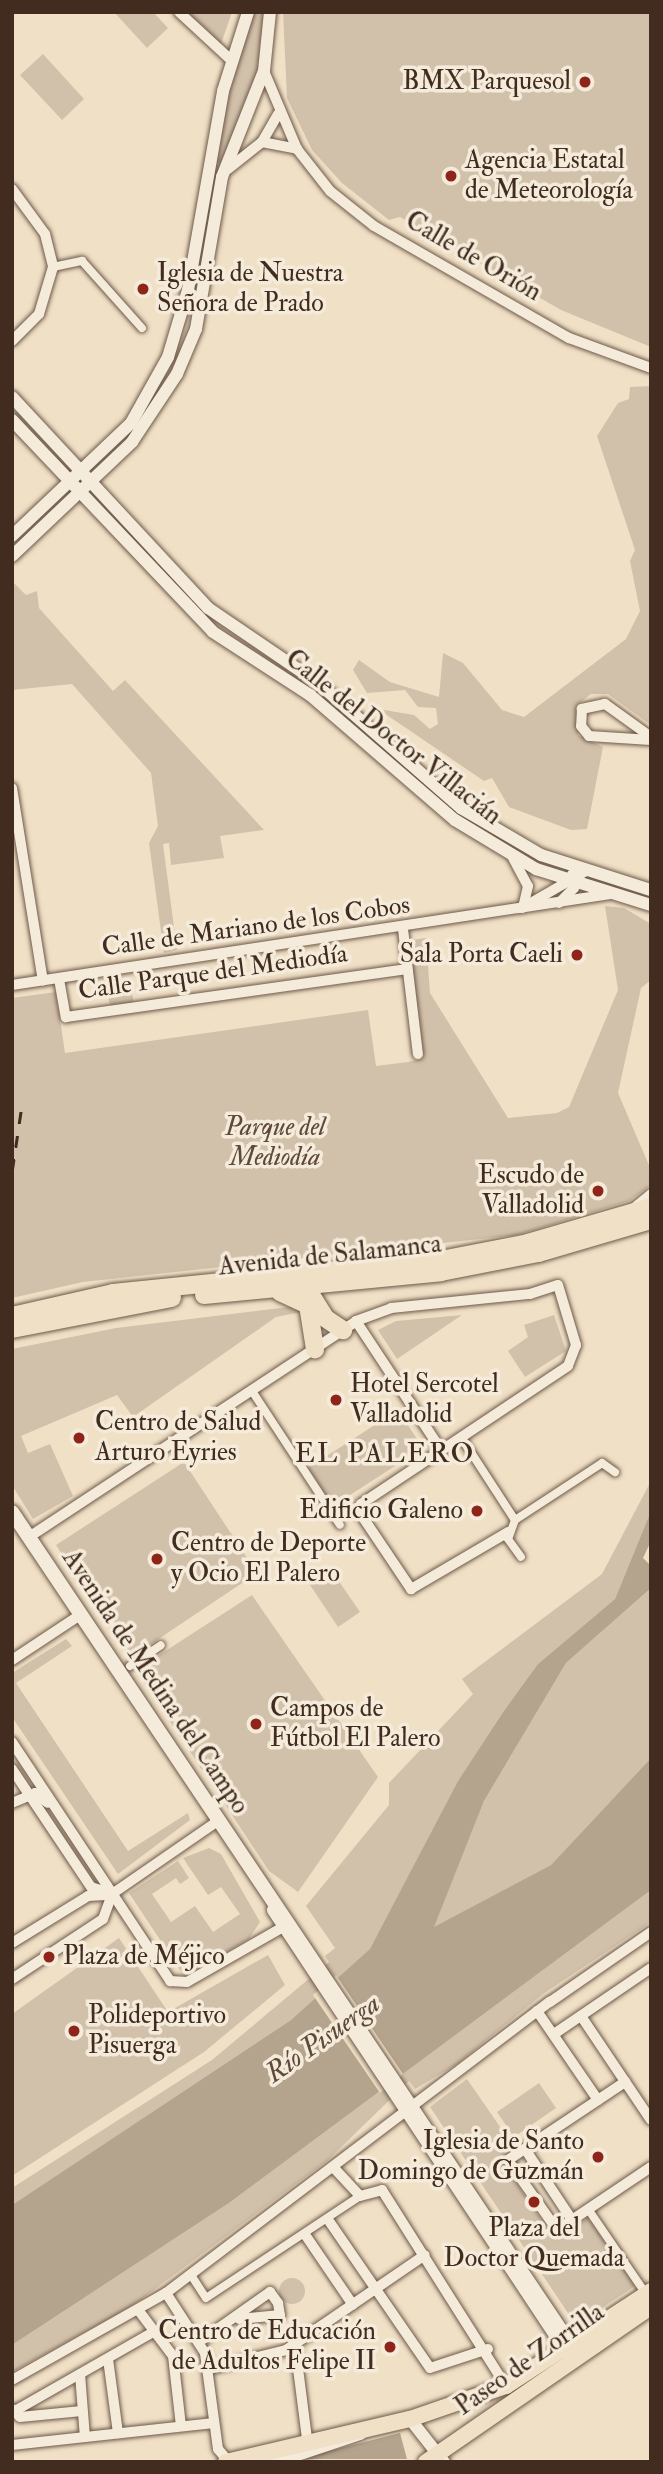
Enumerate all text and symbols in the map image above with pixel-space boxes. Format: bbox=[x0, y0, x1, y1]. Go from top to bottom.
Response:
place label: BMX Parquesol bbox=[402, 66, 571, 98]
marker: BMX Parquesol bbox=[577, 74, 593, 90]
place label: Agencia Estatal de Meteorología bbox=[465, 145, 633, 206]
marker: Agencia Estatal de Meteorología bbox=[443, 168, 459, 184]
street label: Calle de Orión bbox=[399, 206, 547, 308]
place label: Iglesia de Nuestra Señora de Prado bbox=[157, 258, 344, 320]
marker: Iglesia de Nuestra Señora de Prado bbox=[135, 281, 151, 297]
street label: Calle del Doctor Villacián bbox=[279, 644, 507, 832]
street label: Calle de Mariano de los Cobos bbox=[100, 890, 412, 964]
street label: Calle Parque del Mediodía bbox=[76, 939, 350, 1007]
place label: Sala Porta Caeli bbox=[400, 939, 563, 971]
marker: Sala Porta Caeli bbox=[569, 947, 585, 963]
park label: Parque del Mediodía bbox=[225, 1112, 325, 1174]
place label: Escudo de Valladolid bbox=[478, 1160, 584, 1222]
marker: Escudo de Valladolid bbox=[590, 1183, 606, 1199]
street label: Avenida de Salamanca bbox=[217, 1229, 443, 1283]
place label: Hotel Sercotel Valladolid bbox=[350, 1369, 499, 1430]
marker: Hotel Sercotel Valladolid bbox=[328, 1392, 344, 1408]
place label: Centro de Salud Arturo Eyries bbox=[95, 1407, 261, 1468]
marker: Centro de Salud Arturo Eyries bbox=[69, 1428, 89, 1448]
district label: EL PALERO bbox=[296, 1437, 474, 1471]
place label: Edificio Galeno bbox=[299, 1495, 463, 1527]
marker: Edificio Galeno bbox=[469, 1503, 485, 1519]
place label: Centro de Deporte y Ocio El Palero bbox=[171, 1528, 366, 1590]
street label: Avenida de Medina del Campo bbox=[55, 1544, 255, 1820]
marker: Centro de Deporte y Ocio El Palero bbox=[149, 1551, 165, 1567]
place label: Campos de Fútbol El Palero bbox=[270, 1693, 440, 1754]
marker: Campos de Fútbol El Palero bbox=[248, 1716, 264, 1732]
place label: Plaza de Méjico bbox=[63, 1941, 225, 1973]
marker: Plaza de Méjico bbox=[41, 1949, 57, 1965]
water label: Río Pisuerga bbox=[259, 1987, 387, 2091]
place label: Polideportivo Pisuerga bbox=[88, 2000, 226, 2062]
marker: Polideportivo Pisuerga bbox=[66, 2023, 82, 2039]
place label: Iglesia de Santo Domingo de Guzmán bbox=[358, 2126, 584, 2188]
marker: Iglesia de Santo Domingo de Guzmán bbox=[590, 2149, 606, 2165]
marker: Plaza del Doctor Quemada bbox=[526, 2194, 542, 2210]
place label: Plaza del Doctor Quemada bbox=[444, 2213, 624, 2274]
street label: Paseo de Zorrilla bbox=[450, 2297, 610, 2423]
place label: Centro de Educación de Adultos Felipe II bbox=[158, 2316, 376, 2378]
marker: Centro de Educación de Adultos Felipe II bbox=[382, 2339, 398, 2355]

